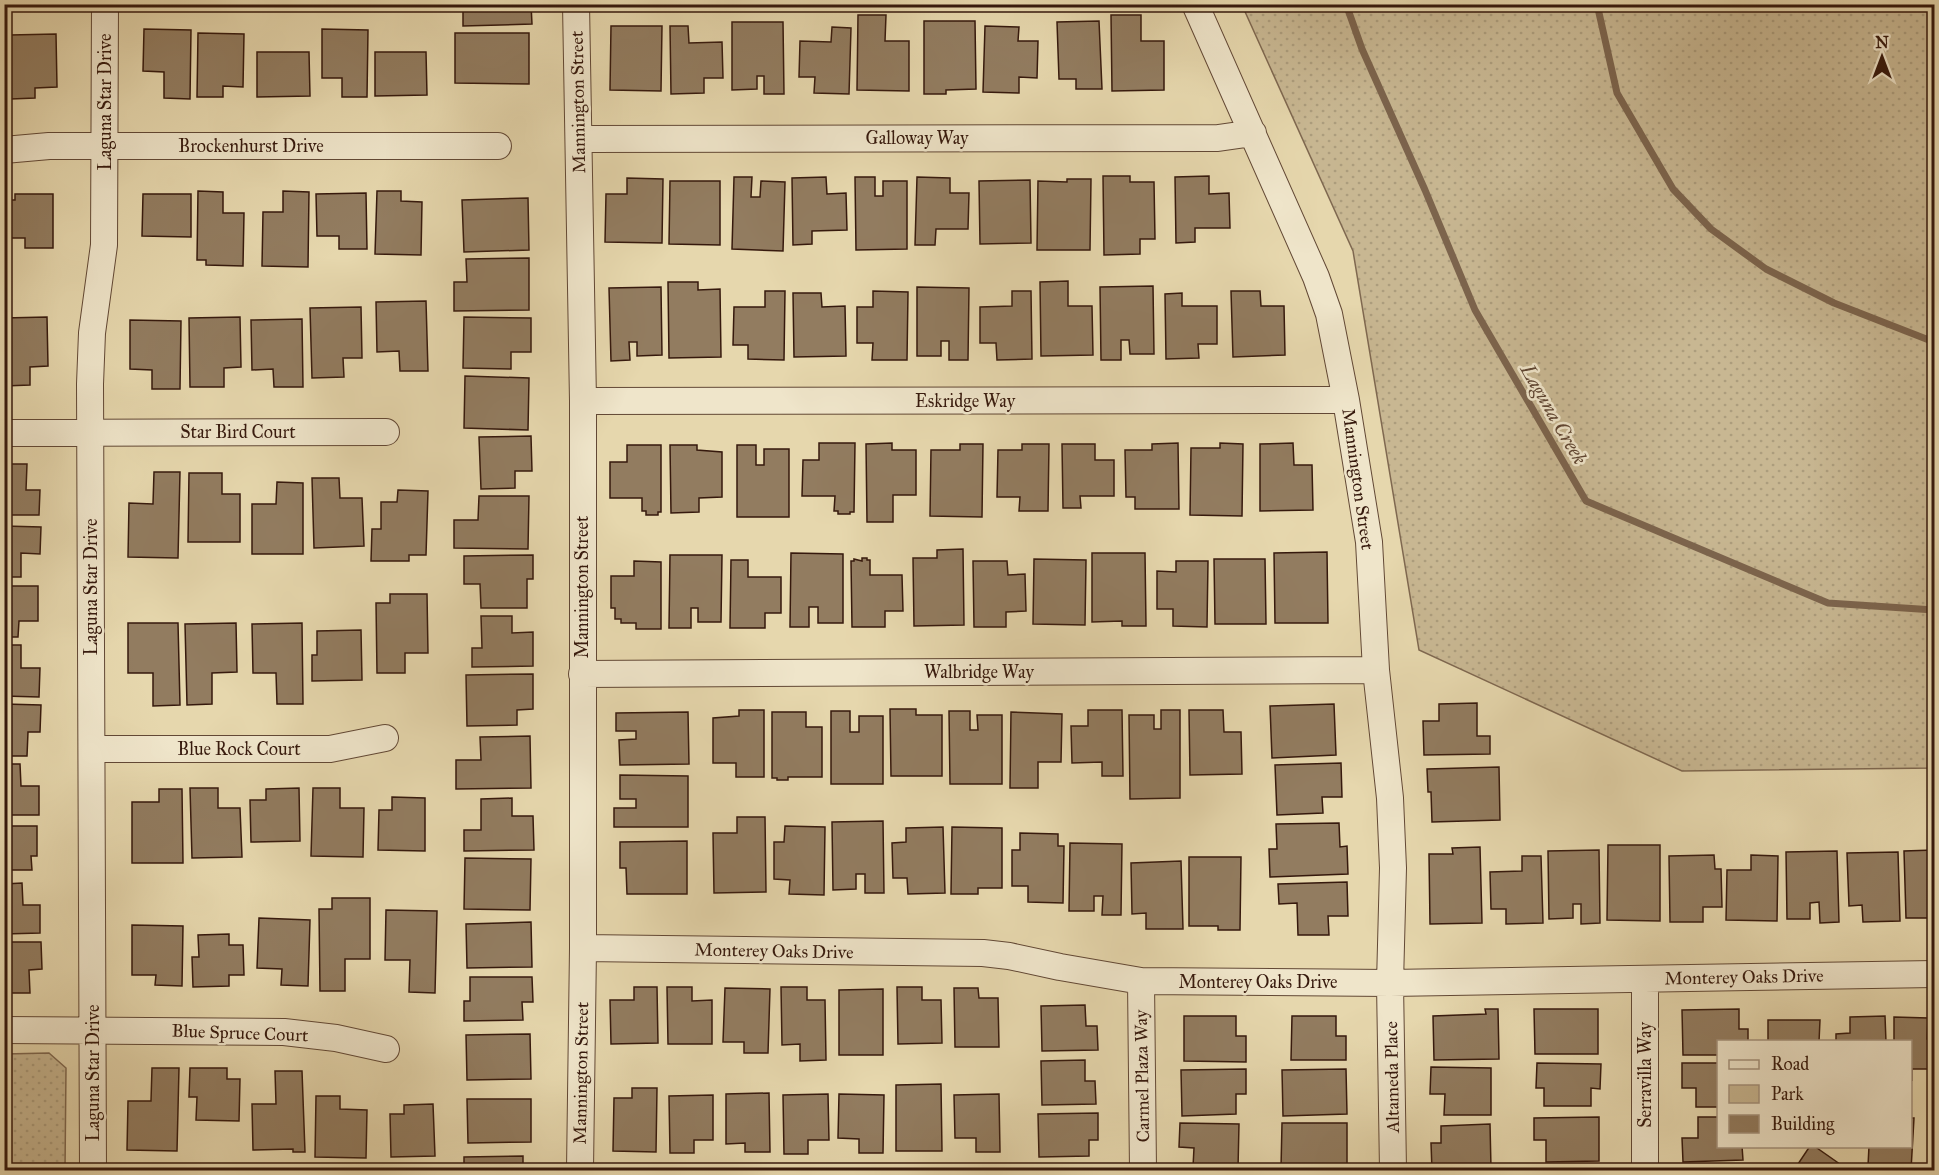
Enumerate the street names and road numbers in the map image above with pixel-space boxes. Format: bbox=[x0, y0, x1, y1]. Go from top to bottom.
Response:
street label: Mannington Street bbox=[566, 30, 591, 174]
street label: Laguna Star Drive bbox=[94, 34, 117, 170]
street label: Galloway Way bbox=[865, 127, 969, 149]
street label: Brockenhurst Drive bbox=[178, 135, 324, 157]
street label: Eskridge Way bbox=[915, 390, 1016, 413]
street label: Mannington Street bbox=[1336, 407, 1379, 552]
street label: Star Bird Court bbox=[180, 421, 296, 443]
street label: Mannington Street bbox=[571, 515, 594, 658]
street label: Laguna Star Drive bbox=[80, 519, 103, 655]
street label: Walbridge Way bbox=[924, 661, 1034, 684]
street label: Blue Rock Court bbox=[177, 738, 301, 760]
street label: Monterey Oaks Drive bbox=[694, 939, 854, 963]
street label: Monterey Oaks Drive bbox=[1664, 965, 1824, 989]
street label: Monterey Oaks Drive bbox=[1178, 971, 1338, 993]
street label: Mannington Street bbox=[569, 1001, 594, 1145]
street label: Laguna Star Drive bbox=[82, 1005, 105, 1141]
street label: Carmel Plaza Way bbox=[1130, 1009, 1154, 1142]
street label: Blue Spruce Court bbox=[171, 1020, 309, 1046]
street label: Altameda Place bbox=[1380, 1021, 1404, 1134]
street label: Serravilla Way bbox=[1634, 1022, 1656, 1128]

